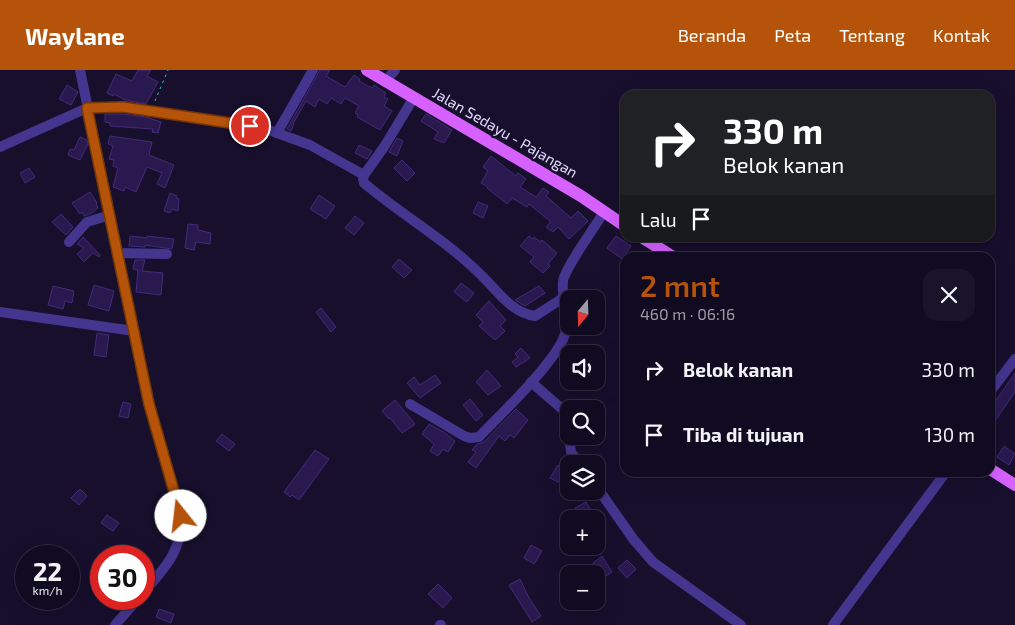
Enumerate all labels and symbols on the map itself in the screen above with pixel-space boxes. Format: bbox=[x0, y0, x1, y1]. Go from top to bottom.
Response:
street label: Jalan Sedayu - Pajangan bbox=[429, 83, 581, 182]
pin bbox=[229, 105, 271, 147]
north arrow bbox=[560, 290, 605, 335]
position arrow bbox=[154, 489, 206, 541]
speed limit sign: 30 bbox=[90, 545, 155, 610]

